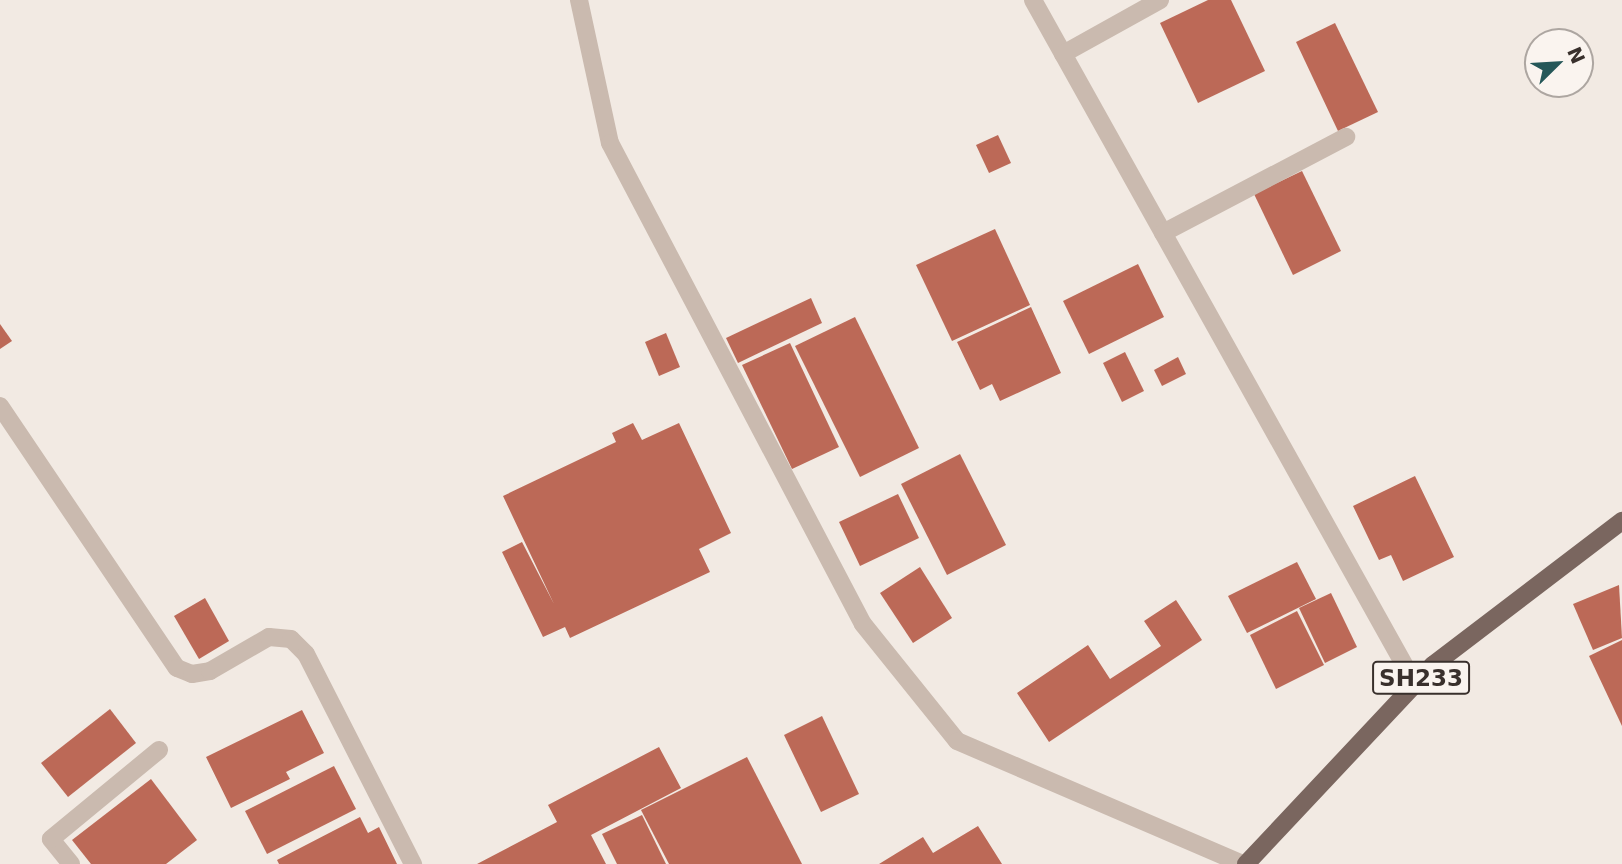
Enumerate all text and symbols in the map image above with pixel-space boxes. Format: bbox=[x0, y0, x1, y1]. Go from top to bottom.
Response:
north arrow bbox=[1524, 28, 1594, 98]
text: N bbox=[1563, 44, 1590, 67]
road number: SH233 bbox=[1372, 658, 1470, 698]

